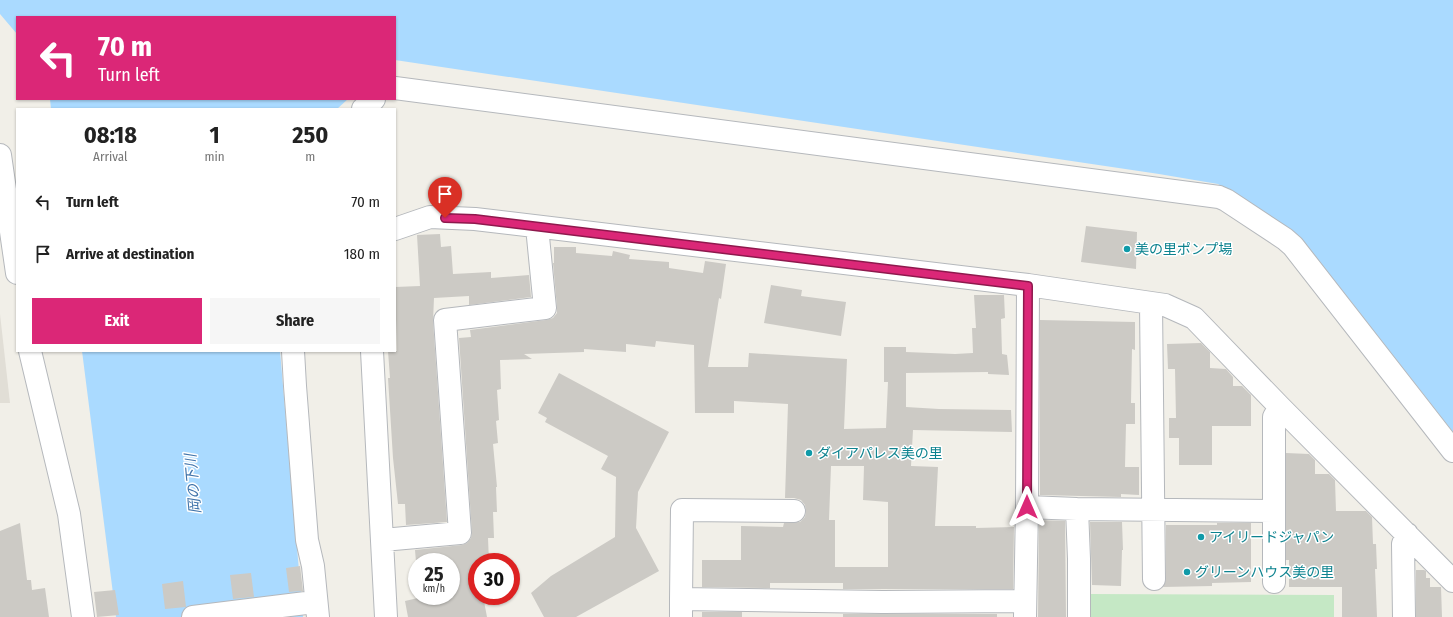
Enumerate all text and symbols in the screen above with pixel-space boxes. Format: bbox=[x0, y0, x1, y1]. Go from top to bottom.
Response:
text: 70 m bbox=[98, 30, 152, 63]
icon: left bbox=[32, 32, 84, 84]
text: Turn left bbox=[98, 64, 160, 86]
text: 08:18 bbox=[84, 121, 137, 149]
text: 1 bbox=[210, 121, 220, 149]
text: 250 bbox=[292, 121, 328, 149]
text: Arrival bbox=[93, 149, 128, 164]
text: min bbox=[205, 149, 225, 164]
text: m bbox=[305, 149, 315, 164]
pin bbox=[428, 177, 462, 218]
icon: arrive bbox=[434, 183, 456, 205]
icon: left bbox=[32, 191, 54, 213]
text: Turn left bbox=[66, 193, 119, 211]
text: 70 m bbox=[351, 193, 380, 211]
place label: 美の里ポンプ場 bbox=[1135, 241, 1233, 258]
icon: arrive bbox=[32, 243, 54, 265]
marker: 美の里ポンプ場 bbox=[1122, 244, 1132, 254]
text: Arrive at destination bbox=[66, 245, 194, 263]
text: 180 m bbox=[344, 245, 380, 263]
button: Exit bbox=[32, 298, 202, 344]
button: Share bbox=[210, 298, 380, 344]
place label: ダイアパレス美の里 bbox=[817, 445, 943, 462]
marker: ダイアパレス美の里 bbox=[804, 448, 814, 458]
water label: 岡の下川 bbox=[181, 451, 205, 515]
position arrow bbox=[1006, 486, 1048, 528]
place label: アイリードジャパン bbox=[1209, 529, 1334, 546]
marker: アイリードジャパン bbox=[1196, 532, 1206, 542]
speed limit sign: 30 bbox=[468, 553, 520, 605]
text: 25 bbox=[424, 562, 444, 586]
place label: グリーンハウス美の里 bbox=[1195, 564, 1334, 581]
marker: グリーンハウス美の里 bbox=[1182, 567, 1192, 577]
text: km/h bbox=[423, 583, 445, 595]

